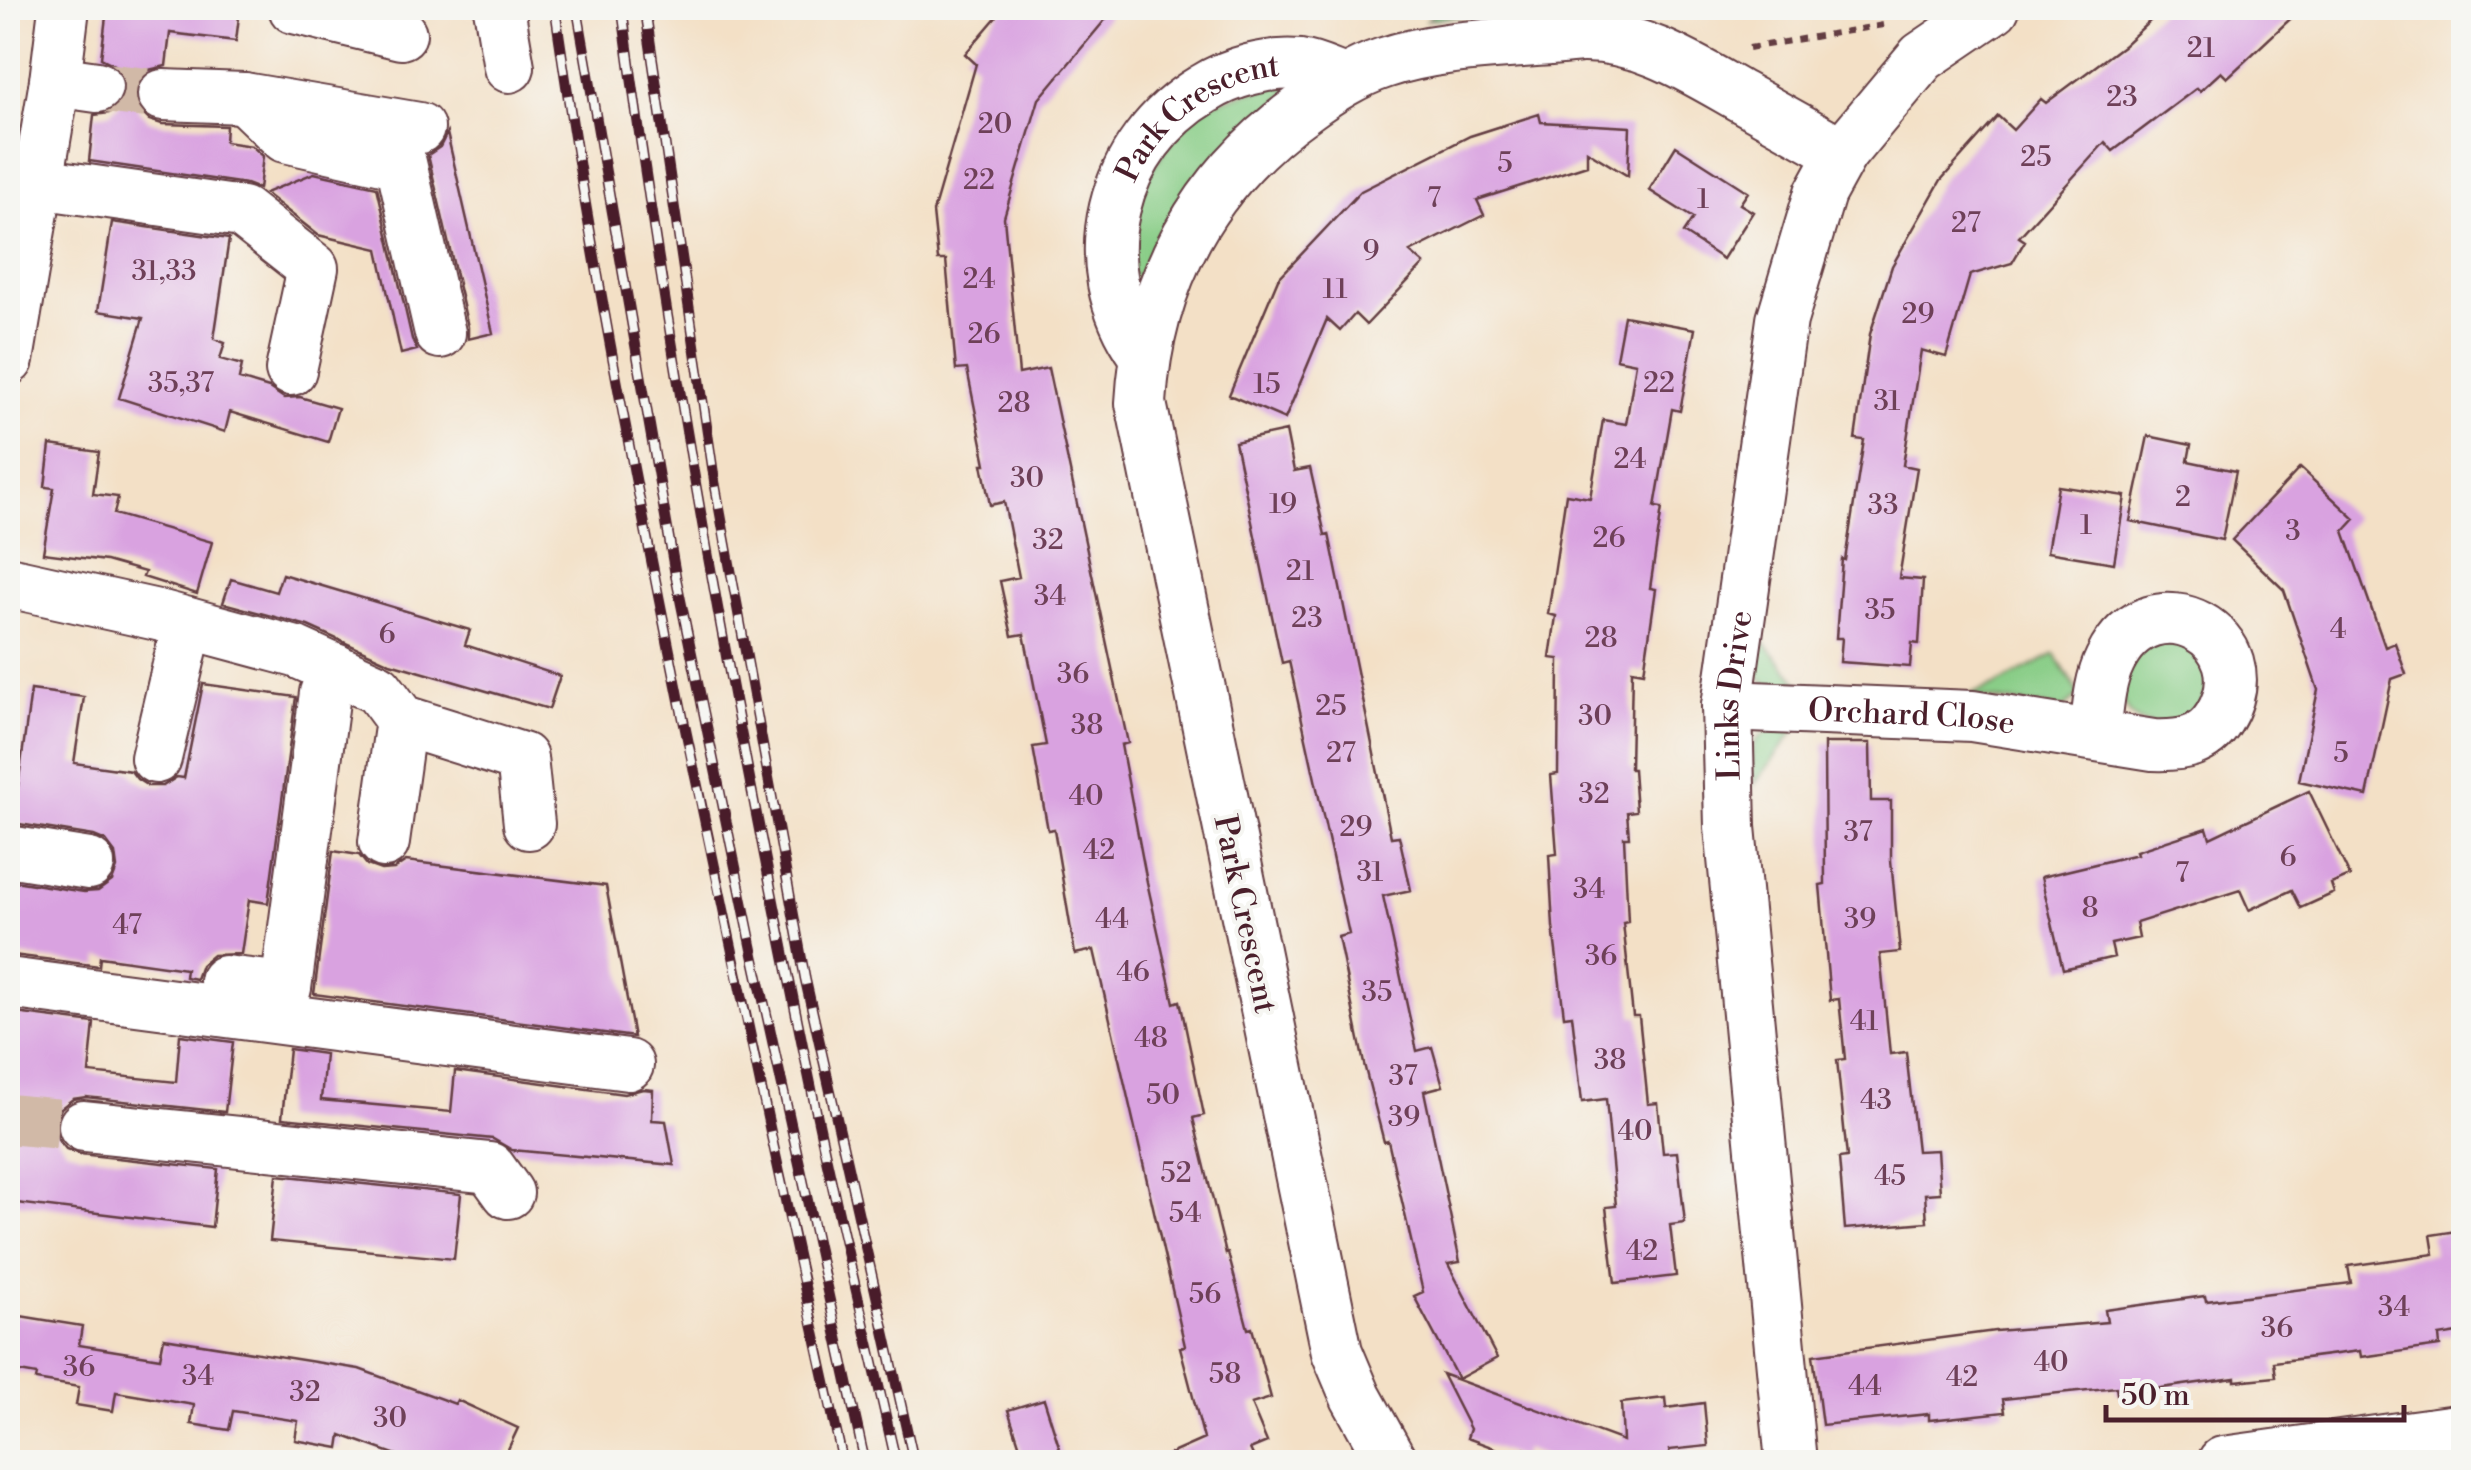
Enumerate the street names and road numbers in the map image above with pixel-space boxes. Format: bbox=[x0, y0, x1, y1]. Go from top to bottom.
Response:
street label: Park Crescent bbox=[1107, 46, 1281, 188]
street label: Links Drive bbox=[1707, 608, 1761, 781]
street label: Orchard Close bbox=[1807, 690, 2018, 744]
street label: Park Crescent bbox=[1205, 811, 1286, 1017]

